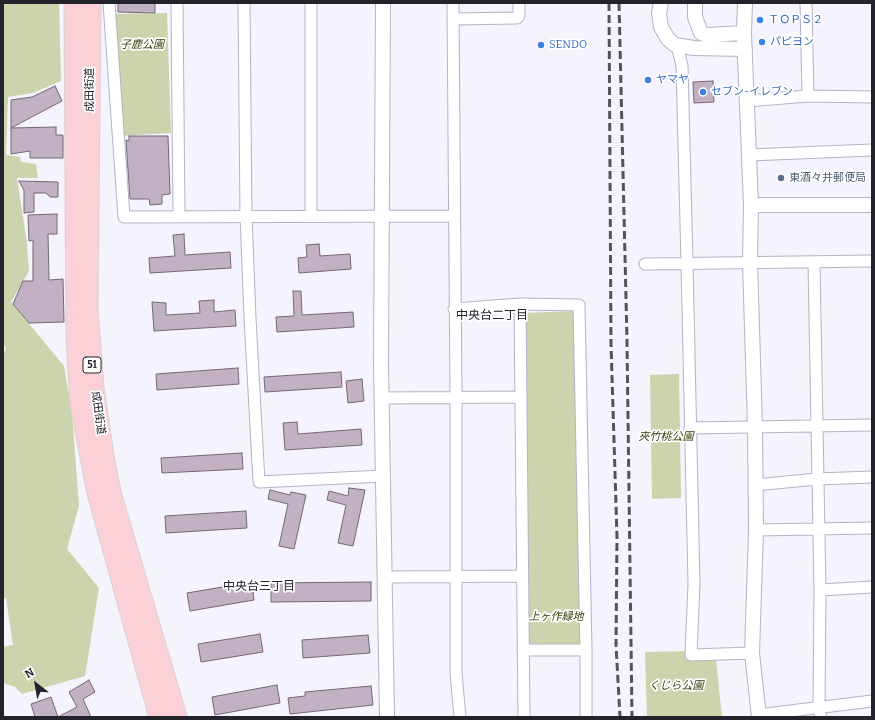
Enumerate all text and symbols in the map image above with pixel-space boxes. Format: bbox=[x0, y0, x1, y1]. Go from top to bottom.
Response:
place label: ＴＯＰＳ２ bbox=[768, 13, 823, 27]
marker: ＴＯＰＳ２ bbox=[755, 15, 765, 25]
place label: パピヨン bbox=[770, 35, 814, 49]
marker: パピヨン bbox=[757, 37, 767, 47]
park label: 子鹿公園 bbox=[120, 38, 164, 52]
place label: SENDO bbox=[549, 38, 587, 52]
marker: SENDO bbox=[536, 40, 546, 50]
street label: 成田街道 bbox=[83, 68, 97, 112]
place label: ヤマヤ bbox=[656, 73, 689, 87]
marker: ヤマヤ bbox=[643, 75, 653, 85]
place label: セブン-イレブン bbox=[711, 85, 793, 99]
marker: セブン-イレブン bbox=[698, 87, 708, 97]
place label: 東酒々井郵便局 bbox=[789, 171, 866, 185]
marker: 東酒々井郵便局 bbox=[776, 173, 786, 183]
district label: 中央台二丁目 bbox=[456, 309, 528, 323]
road number: 51 bbox=[83, 357, 101, 373]
street label: 成田街道 bbox=[88, 390, 108, 436]
park label: 夾竹桃公園 bbox=[639, 430, 693, 444]
district label: 中央台三丁目 bbox=[223, 580, 295, 594]
park label: 上ヶ作緑地 bbox=[529, 610, 583, 624]
north arrow bbox=[16, 664, 56, 704]
text: N bbox=[23, 666, 37, 681]
park label: くじら公園 bbox=[649, 679, 703, 693]

